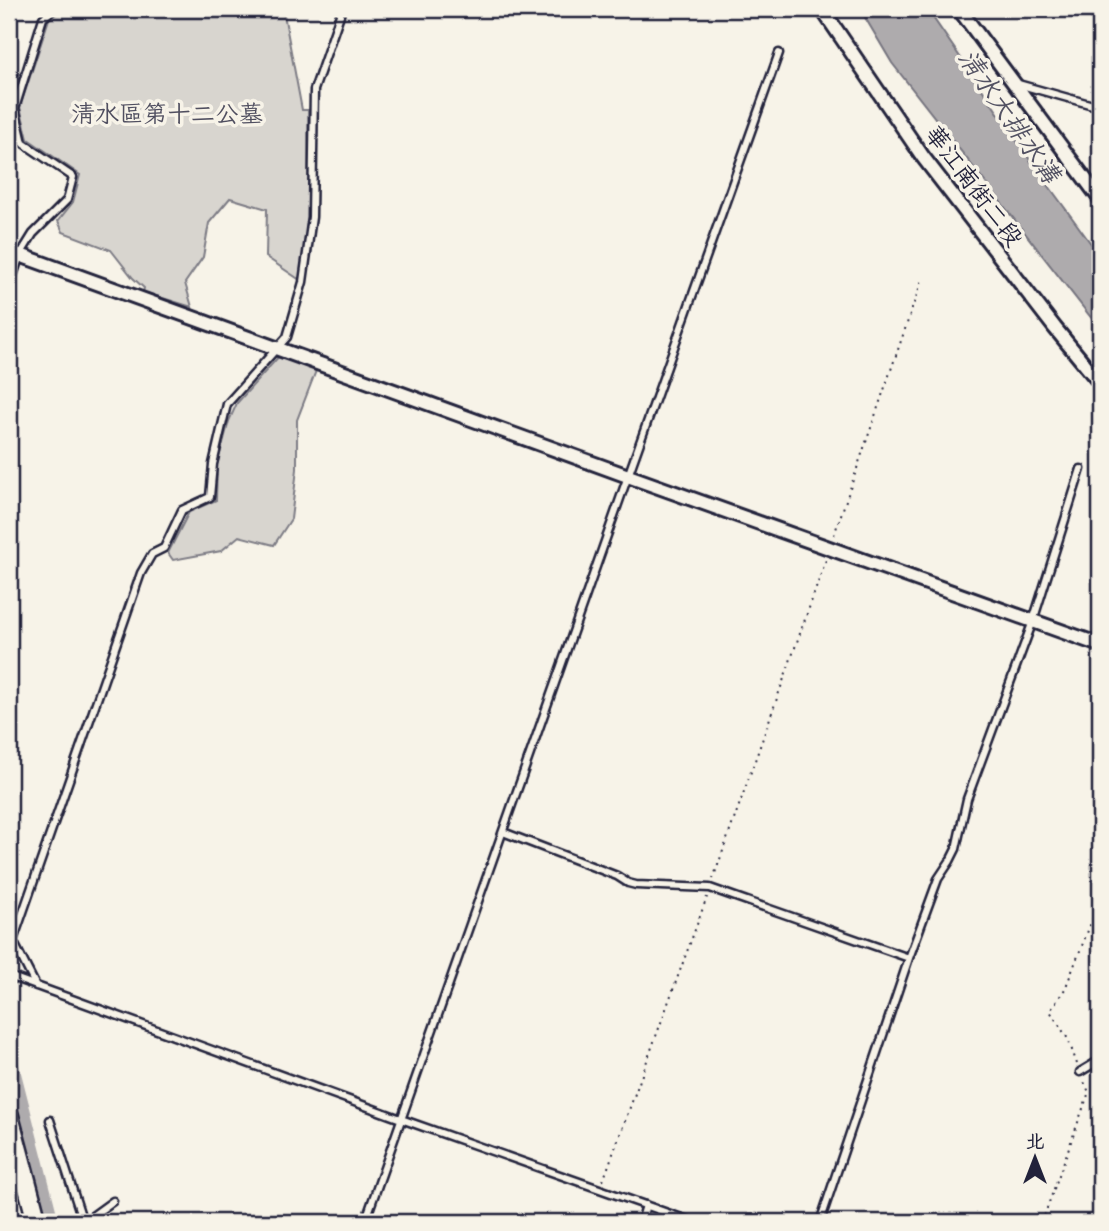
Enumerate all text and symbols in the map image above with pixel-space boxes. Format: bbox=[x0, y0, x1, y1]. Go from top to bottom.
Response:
water label: 清水大排水溝 bbox=[951, 43, 1068, 191]
park label: 清水區第十二公墓 bbox=[71, 99, 263, 129]
street label: 華江南街二段 bbox=[919, 119, 1029, 253]
north arrow bbox=[1000, 1122, 1070, 1192]
text: 北 bbox=[1025, 1130, 1045, 1154]

